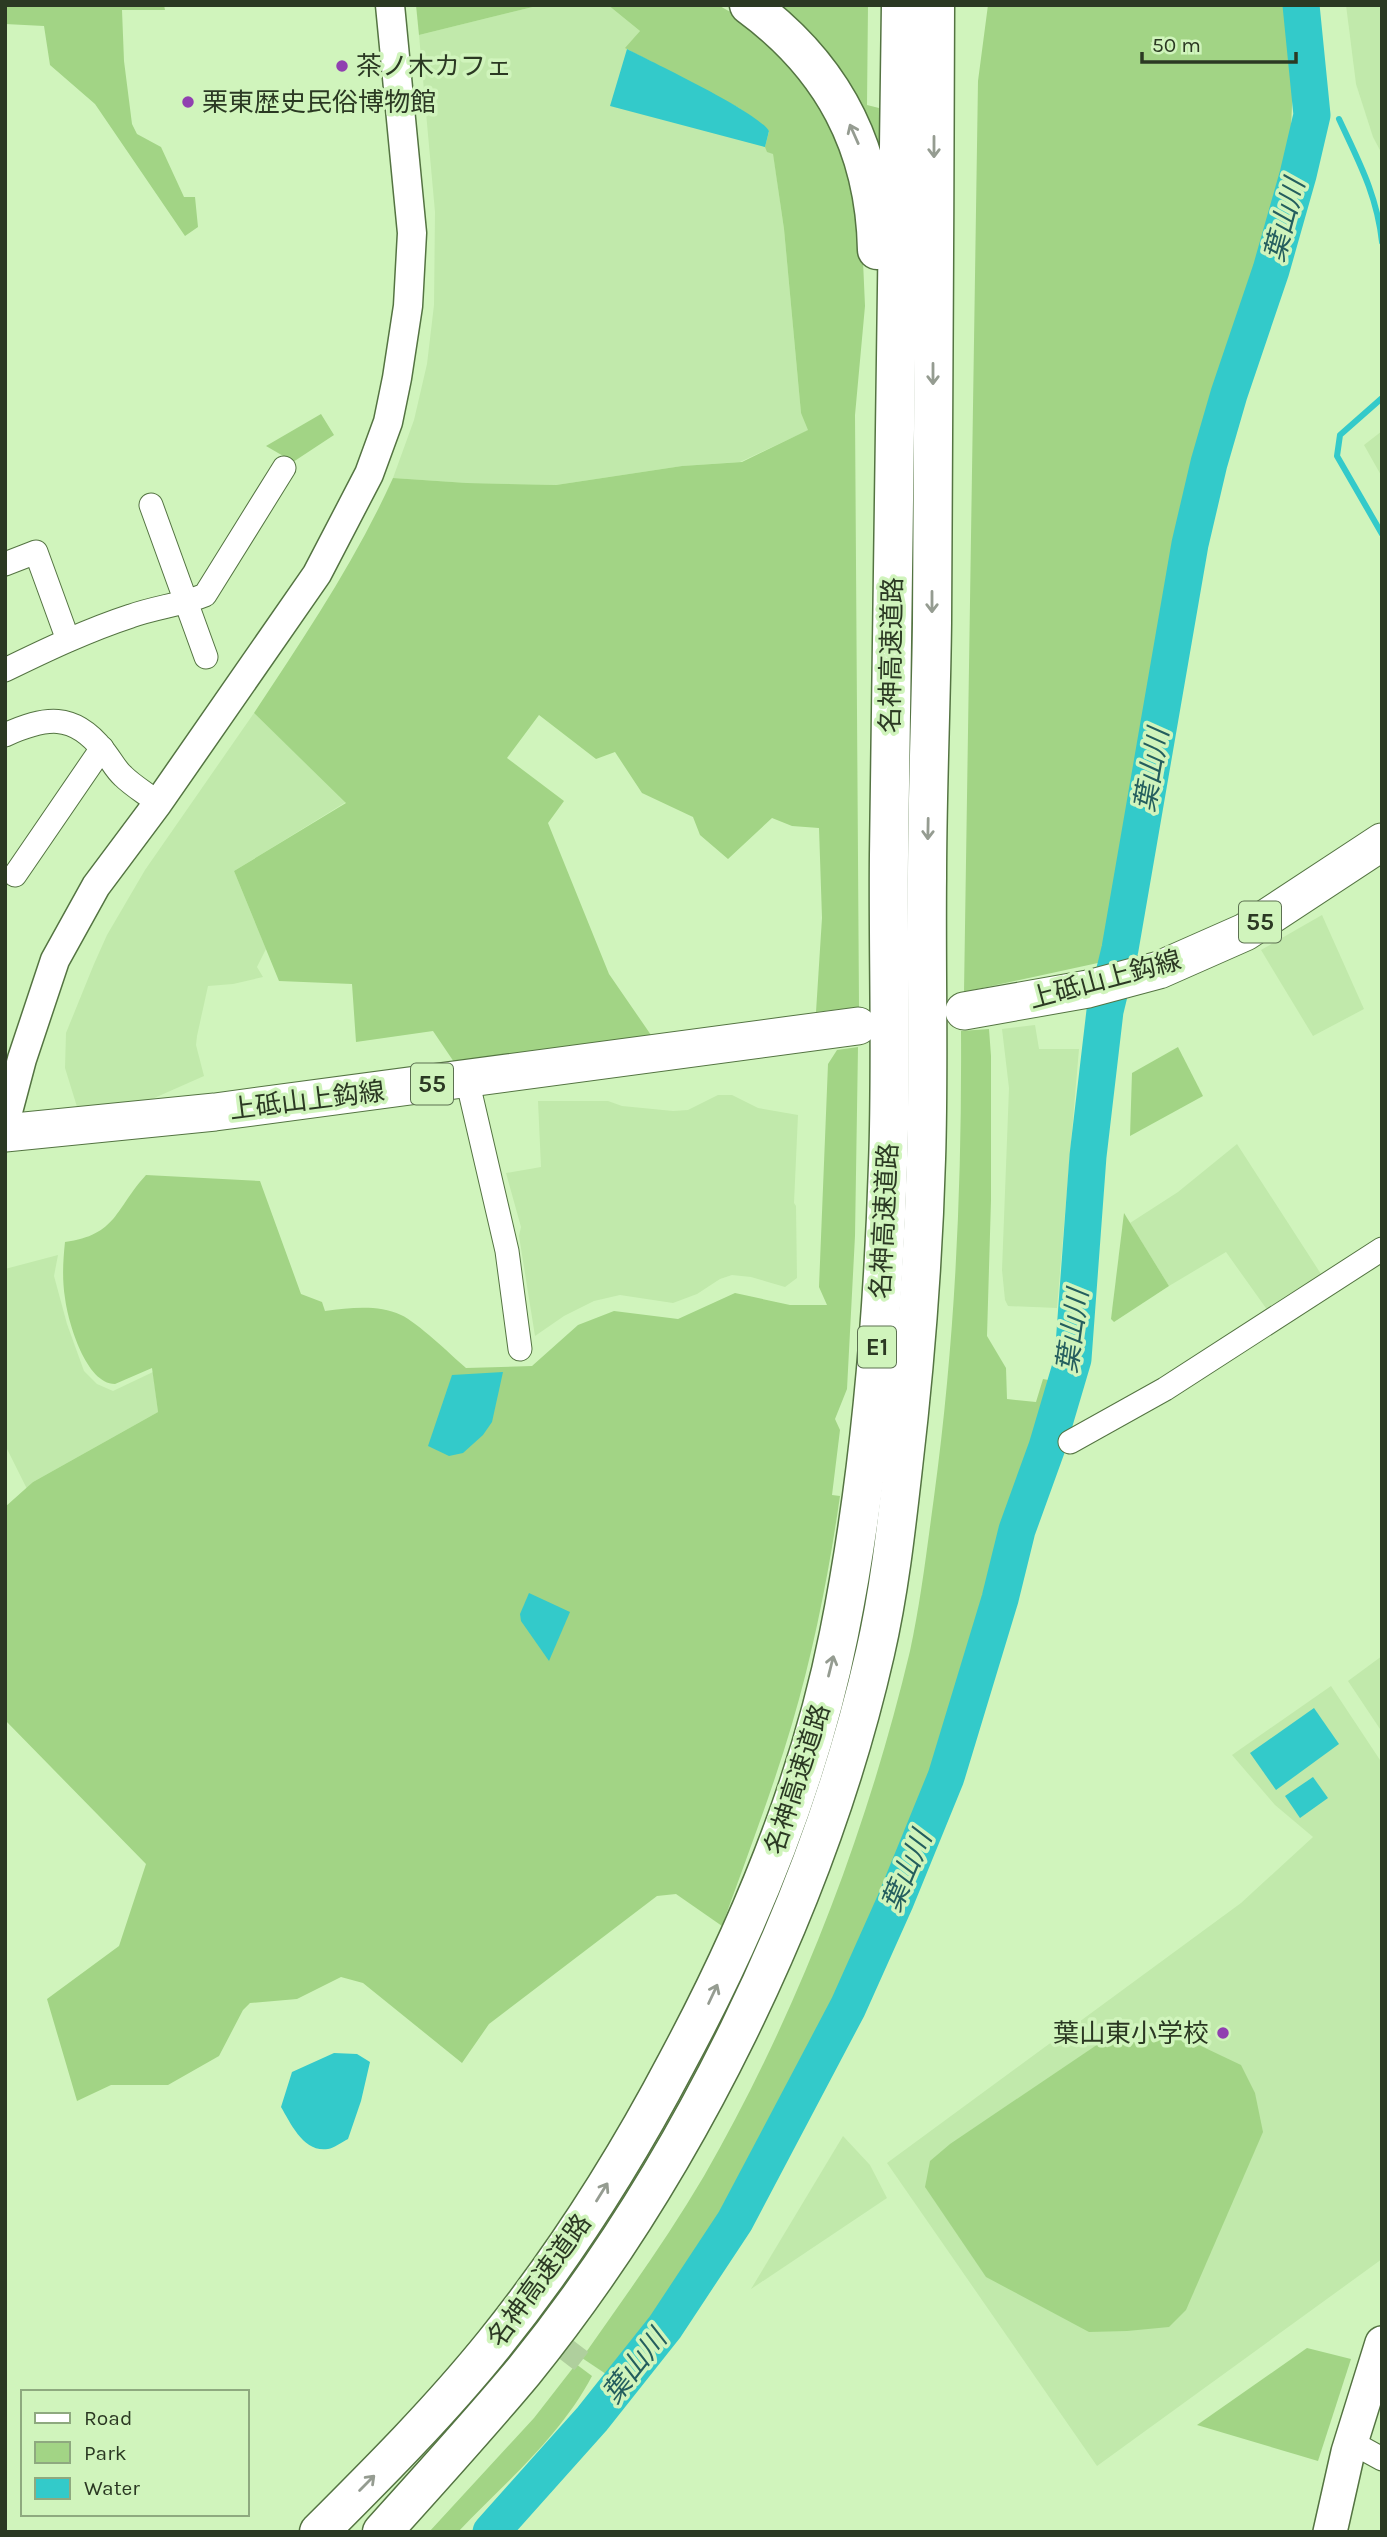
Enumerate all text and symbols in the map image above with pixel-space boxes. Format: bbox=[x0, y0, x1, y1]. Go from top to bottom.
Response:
scale bar bbox=[1142, 21, 1296, 65]
text: 50 m bbox=[1152, 33, 1201, 57]
place label: 茶ノ木カフェ bbox=[356, 51, 512, 82]
marker: 茶ノ木カフェ bbox=[334, 58, 350, 74]
place label: 栗東歴史民俗博物館 bbox=[202, 87, 436, 118]
marker: 栗東歴史民俗博物館 bbox=[180, 94, 196, 110]
one-way arrow bbox=[847, 124, 860, 145]
one-way arrow bbox=[927, 135, 941, 158]
water label: 葉山川 bbox=[1258, 172, 1312, 265]
one-way arrow bbox=[926, 363, 940, 386]
street label: 名神高速道路 bbox=[875, 577, 908, 733]
one-way arrow bbox=[925, 590, 939, 613]
water label: 葉山川 bbox=[1128, 723, 1176, 814]
one-way arrow bbox=[921, 818, 934, 841]
road number: 55 bbox=[1239, 902, 1281, 942]
street label: 上砥山上鈎線 bbox=[1026, 944, 1184, 1015]
road number: 55 bbox=[411, 1064, 453, 1104]
street label: 上砥山上鈎線 bbox=[228, 1076, 386, 1125]
street label: 名神高速道路 bbox=[865, 1142, 904, 1300]
water label: 葉山川 bbox=[1050, 1284, 1095, 1375]
road number: E1 bbox=[858, 1326, 896, 1367]
one-way arrow bbox=[826, 1655, 839, 1677]
street label: 名神高速道路 bbox=[759, 1700, 836, 1858]
water label: 葉山川 bbox=[875, 1823, 939, 1916]
one-way arrow bbox=[707, 1984, 720, 2005]
place label: 葉山東小学校 bbox=[1053, 2018, 1209, 2049]
marker: 葉山東小学校 bbox=[1215, 2025, 1231, 2041]
one-way arrow bbox=[595, 2183, 609, 2203]
street label: 名神高速道路 bbox=[481, 2208, 598, 2353]
water label: 葉山川 bbox=[596, 2321, 675, 2410]
legend bbox=[21, 2390, 248, 2516]
text: Road bbox=[84, 2406, 132, 2430]
text: Park bbox=[84, 2441, 127, 2465]
one-way arrow bbox=[359, 2475, 376, 2492]
text: Water bbox=[84, 2476, 140, 2500]

